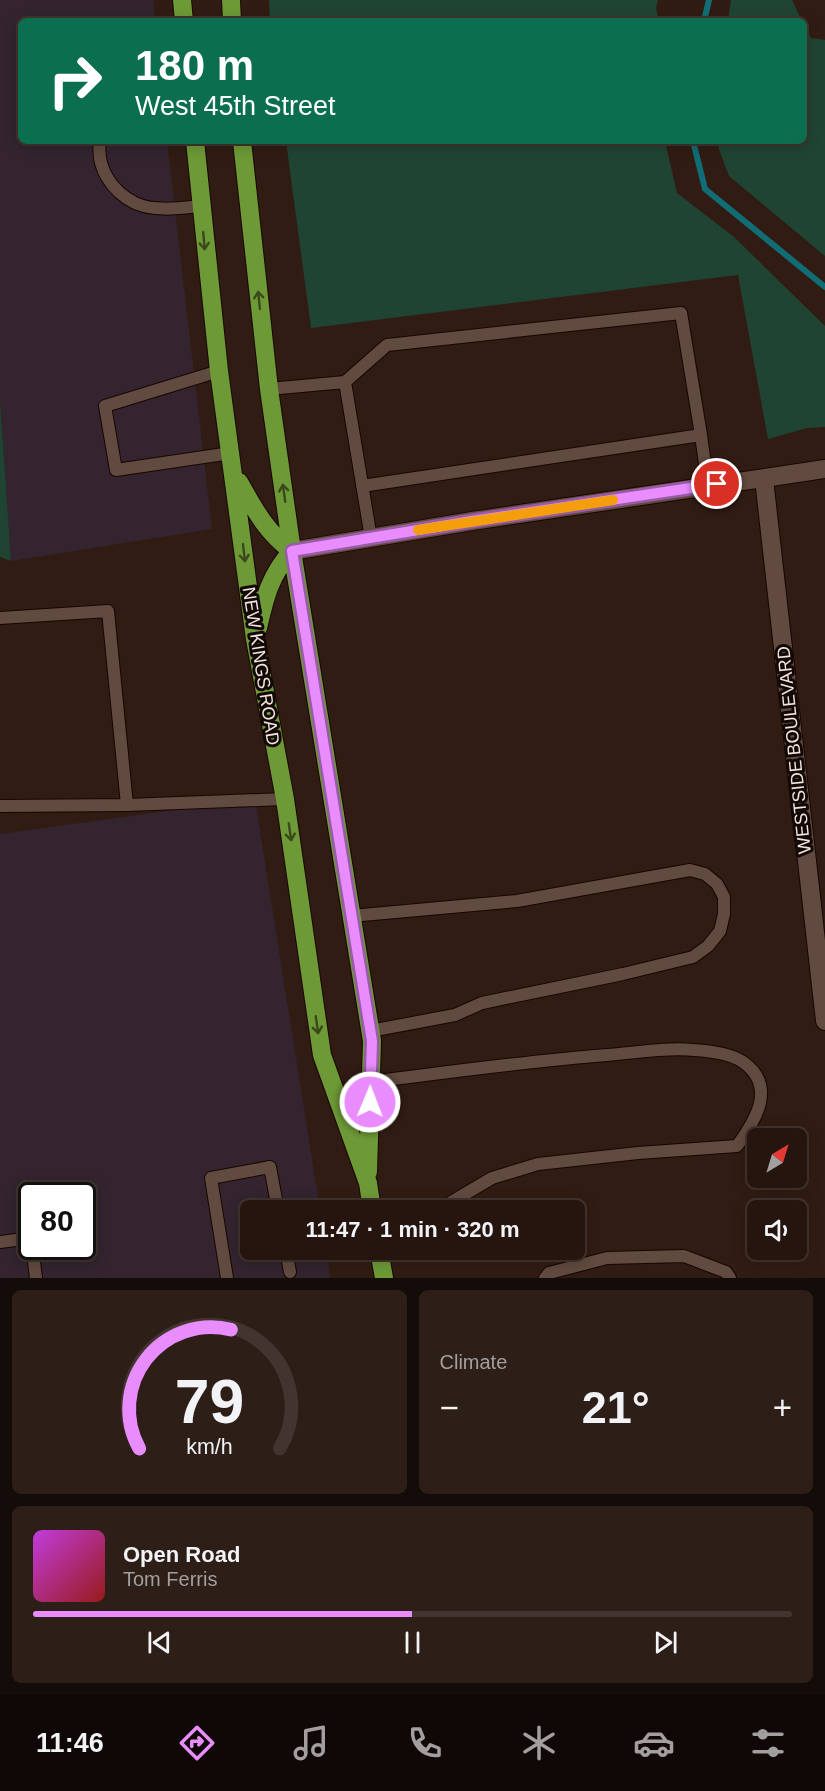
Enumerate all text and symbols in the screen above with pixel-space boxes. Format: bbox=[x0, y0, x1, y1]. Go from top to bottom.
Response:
icon: right bbox=[36, 42, 114, 120]
text: 180 m bbox=[135, 42, 254, 89]
text: West 45th Street bbox=[135, 91, 336, 121]
one-way arrow bbox=[199, 231, 210, 251]
one-way arrow bbox=[253, 291, 264, 310]
pin bbox=[691, 458, 742, 509]
icon: arrive bbox=[700, 467, 733, 500]
one-way arrow bbox=[278, 484, 289, 504]
one-way arrow bbox=[238, 543, 249, 563]
street label: NEW KINGS ROAD bbox=[239, 585, 283, 747]
street label: WESTSIDE BOULEVARD bbox=[773, 645, 815, 855]
one-way arrow bbox=[284, 822, 295, 842]
one-way arrow bbox=[312, 1015, 323, 1035]
position arrow bbox=[338, 1070, 402, 1134]
north arrow bbox=[747, 1128, 807, 1188]
map controls bbox=[747, 1128, 807, 1260]
speed limit sign: 80 bbox=[18, 1182, 96, 1260]
button: sound bbox=[747, 1200, 807, 1260]
text: 11:47 · 1 min · 320 m bbox=[306, 1217, 520, 1242]
text: Climate bbox=[440, 1351, 507, 1373]
text: 79 bbox=[175, 1367, 244, 1436]
text: 21° bbox=[582, 1382, 650, 1433]
text: − bbox=[440, 1389, 459, 1426]
text: + bbox=[773, 1389, 792, 1426]
text: km/h bbox=[186, 1435, 232, 1459]
text: Open Road bbox=[123, 1542, 240, 1567]
text: Tom Ferris bbox=[123, 1568, 217, 1590]
icon: previous bbox=[143, 1626, 176, 1659]
icon: pause bbox=[396, 1626, 429, 1659]
icon: next bbox=[649, 1626, 682, 1659]
icon: directions bbox=[176, 1722, 218, 1764]
icon: music bbox=[290, 1722, 332, 1764]
icon: phone bbox=[404, 1722, 446, 1764]
icon: climate bbox=[518, 1722, 560, 1764]
icon: car bbox=[633, 1722, 675, 1764]
icon: filters bbox=[747, 1722, 789, 1764]
text: 11:46 bbox=[36, 1728, 104, 1758]

